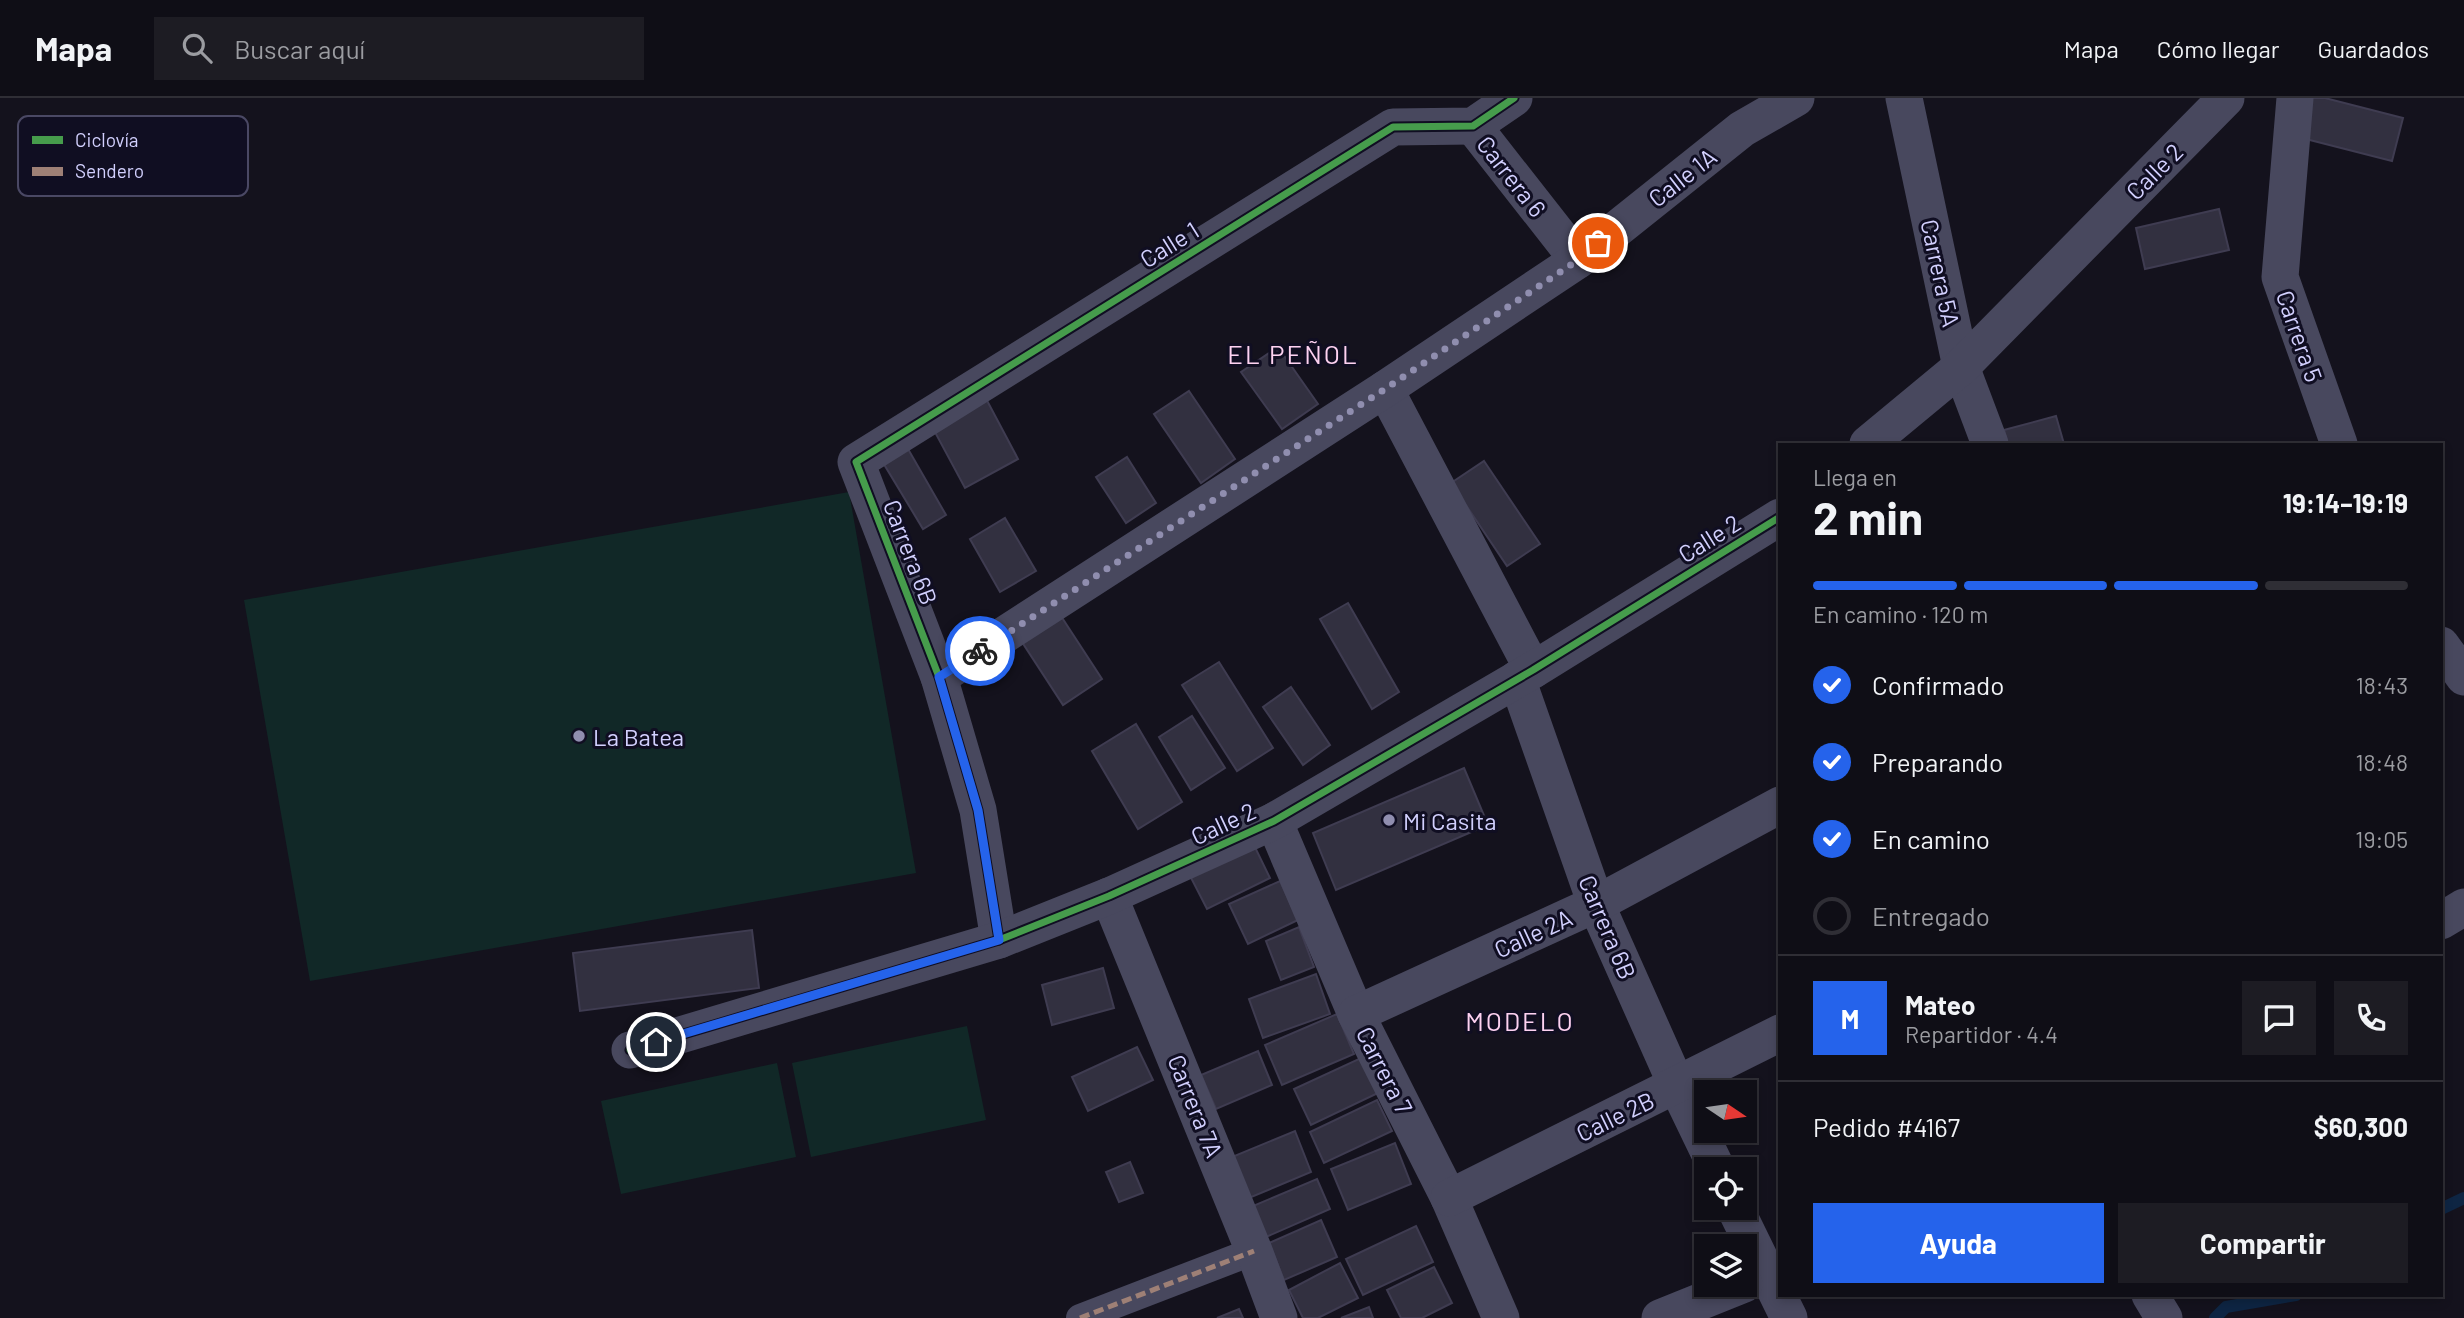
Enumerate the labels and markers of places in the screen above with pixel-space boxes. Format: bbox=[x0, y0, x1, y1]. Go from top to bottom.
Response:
pin bbox=[1568, 213, 1628, 273]
place label: La Batea bbox=[593, 722, 684, 751]
marker: La Batea bbox=[571, 728, 587, 744]
place label: Mi Casita bbox=[1403, 806, 1496, 835]
marker: Mi Casita bbox=[1381, 812, 1397, 828]
pin bbox=[626, 1012, 686, 1072]

